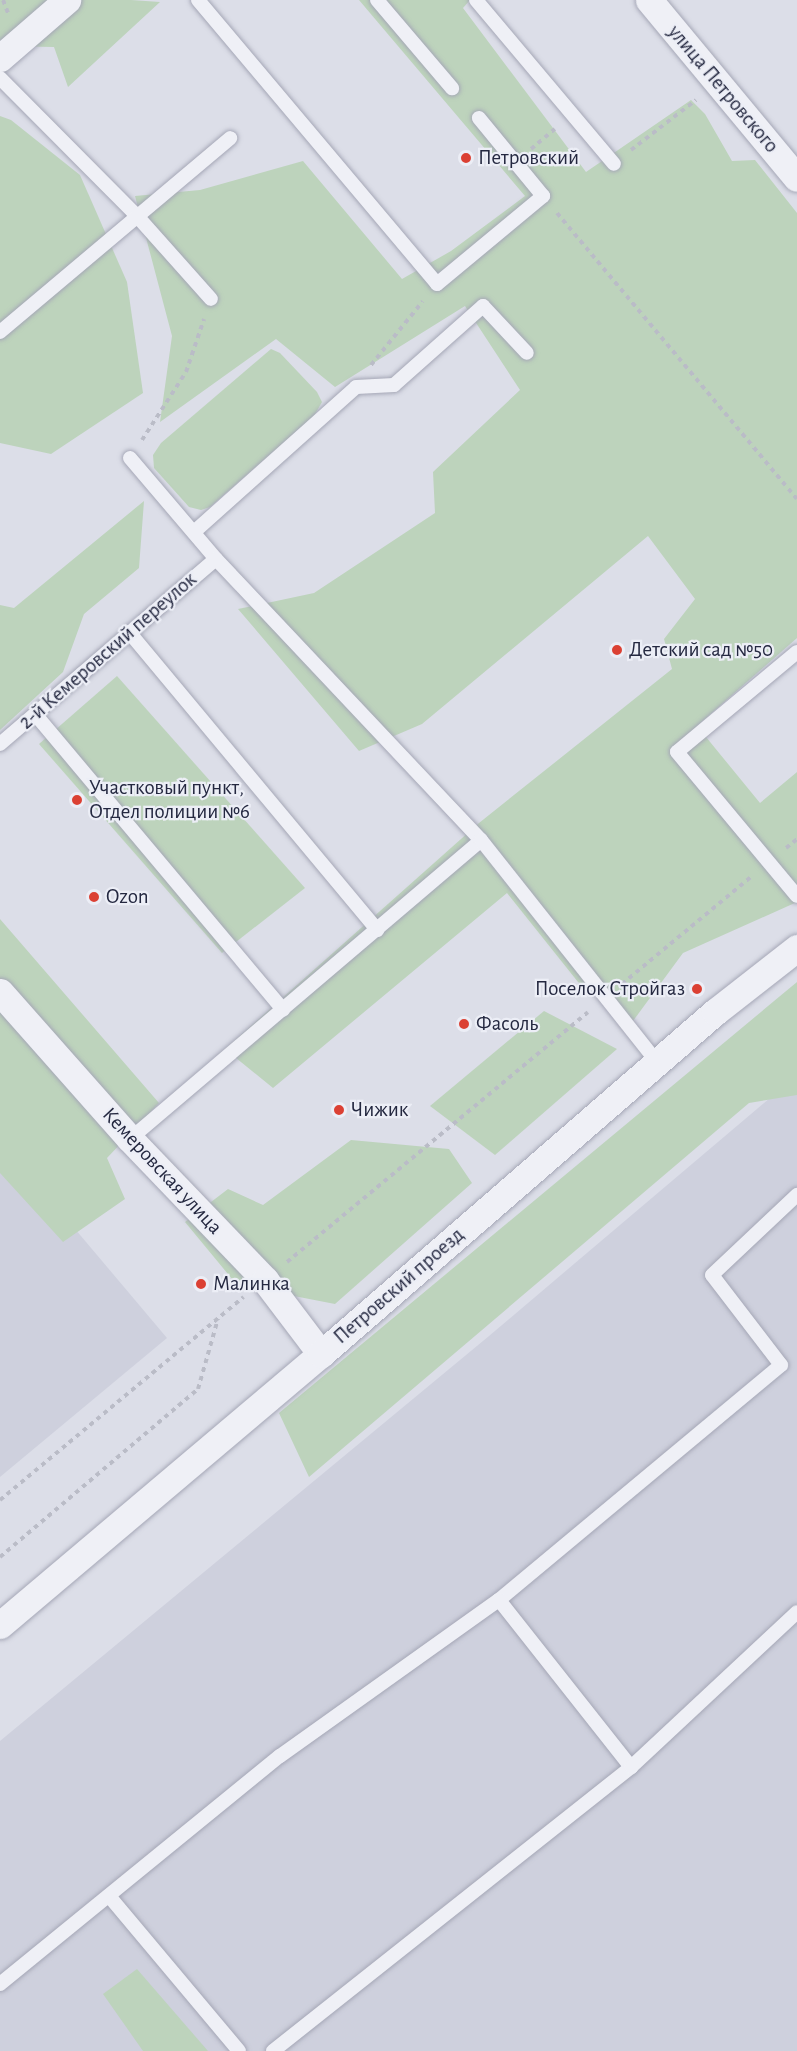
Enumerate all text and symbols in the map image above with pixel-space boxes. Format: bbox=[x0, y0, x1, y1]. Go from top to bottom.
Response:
street label: улица Петровского bbox=[662, 20, 784, 158]
place label: Петровский bbox=[478, 145, 579, 171]
marker: Петровский bbox=[459, 151, 473, 165]
street label: 2-й Кемеровский переулок bbox=[14, 567, 202, 735]
place label: Детский сад №50 bbox=[629, 637, 773, 663]
marker: Детский сад №50 bbox=[610, 643, 624, 657]
place label: Участковый пункт, Отдел полиции №6 bbox=[89, 775, 250, 825]
marker: Участковый пункт, Отдел полиции №6 bbox=[70, 793, 84, 807]
place label: Ozon bbox=[106, 884, 149, 910]
marker: Ozon bbox=[87, 890, 101, 904]
place label: Поселок Стройгаз bbox=[535, 976, 685, 1002]
marker: Поселок Стройгаз bbox=[690, 982, 704, 996]
place label: Фасоль bbox=[476, 1011, 538, 1037]
marker: Фасоль bbox=[457, 1017, 471, 1031]
place label: Чижик bbox=[351, 1097, 408, 1123]
street label: Кемеровская улица bbox=[97, 1102, 227, 1240]
marker: Чижик bbox=[332, 1103, 346, 1117]
street label: Петровский проезд bbox=[329, 1222, 469, 1350]
place label: Малинка bbox=[213, 1271, 290, 1297]
marker: Малинка bbox=[194, 1277, 208, 1291]

